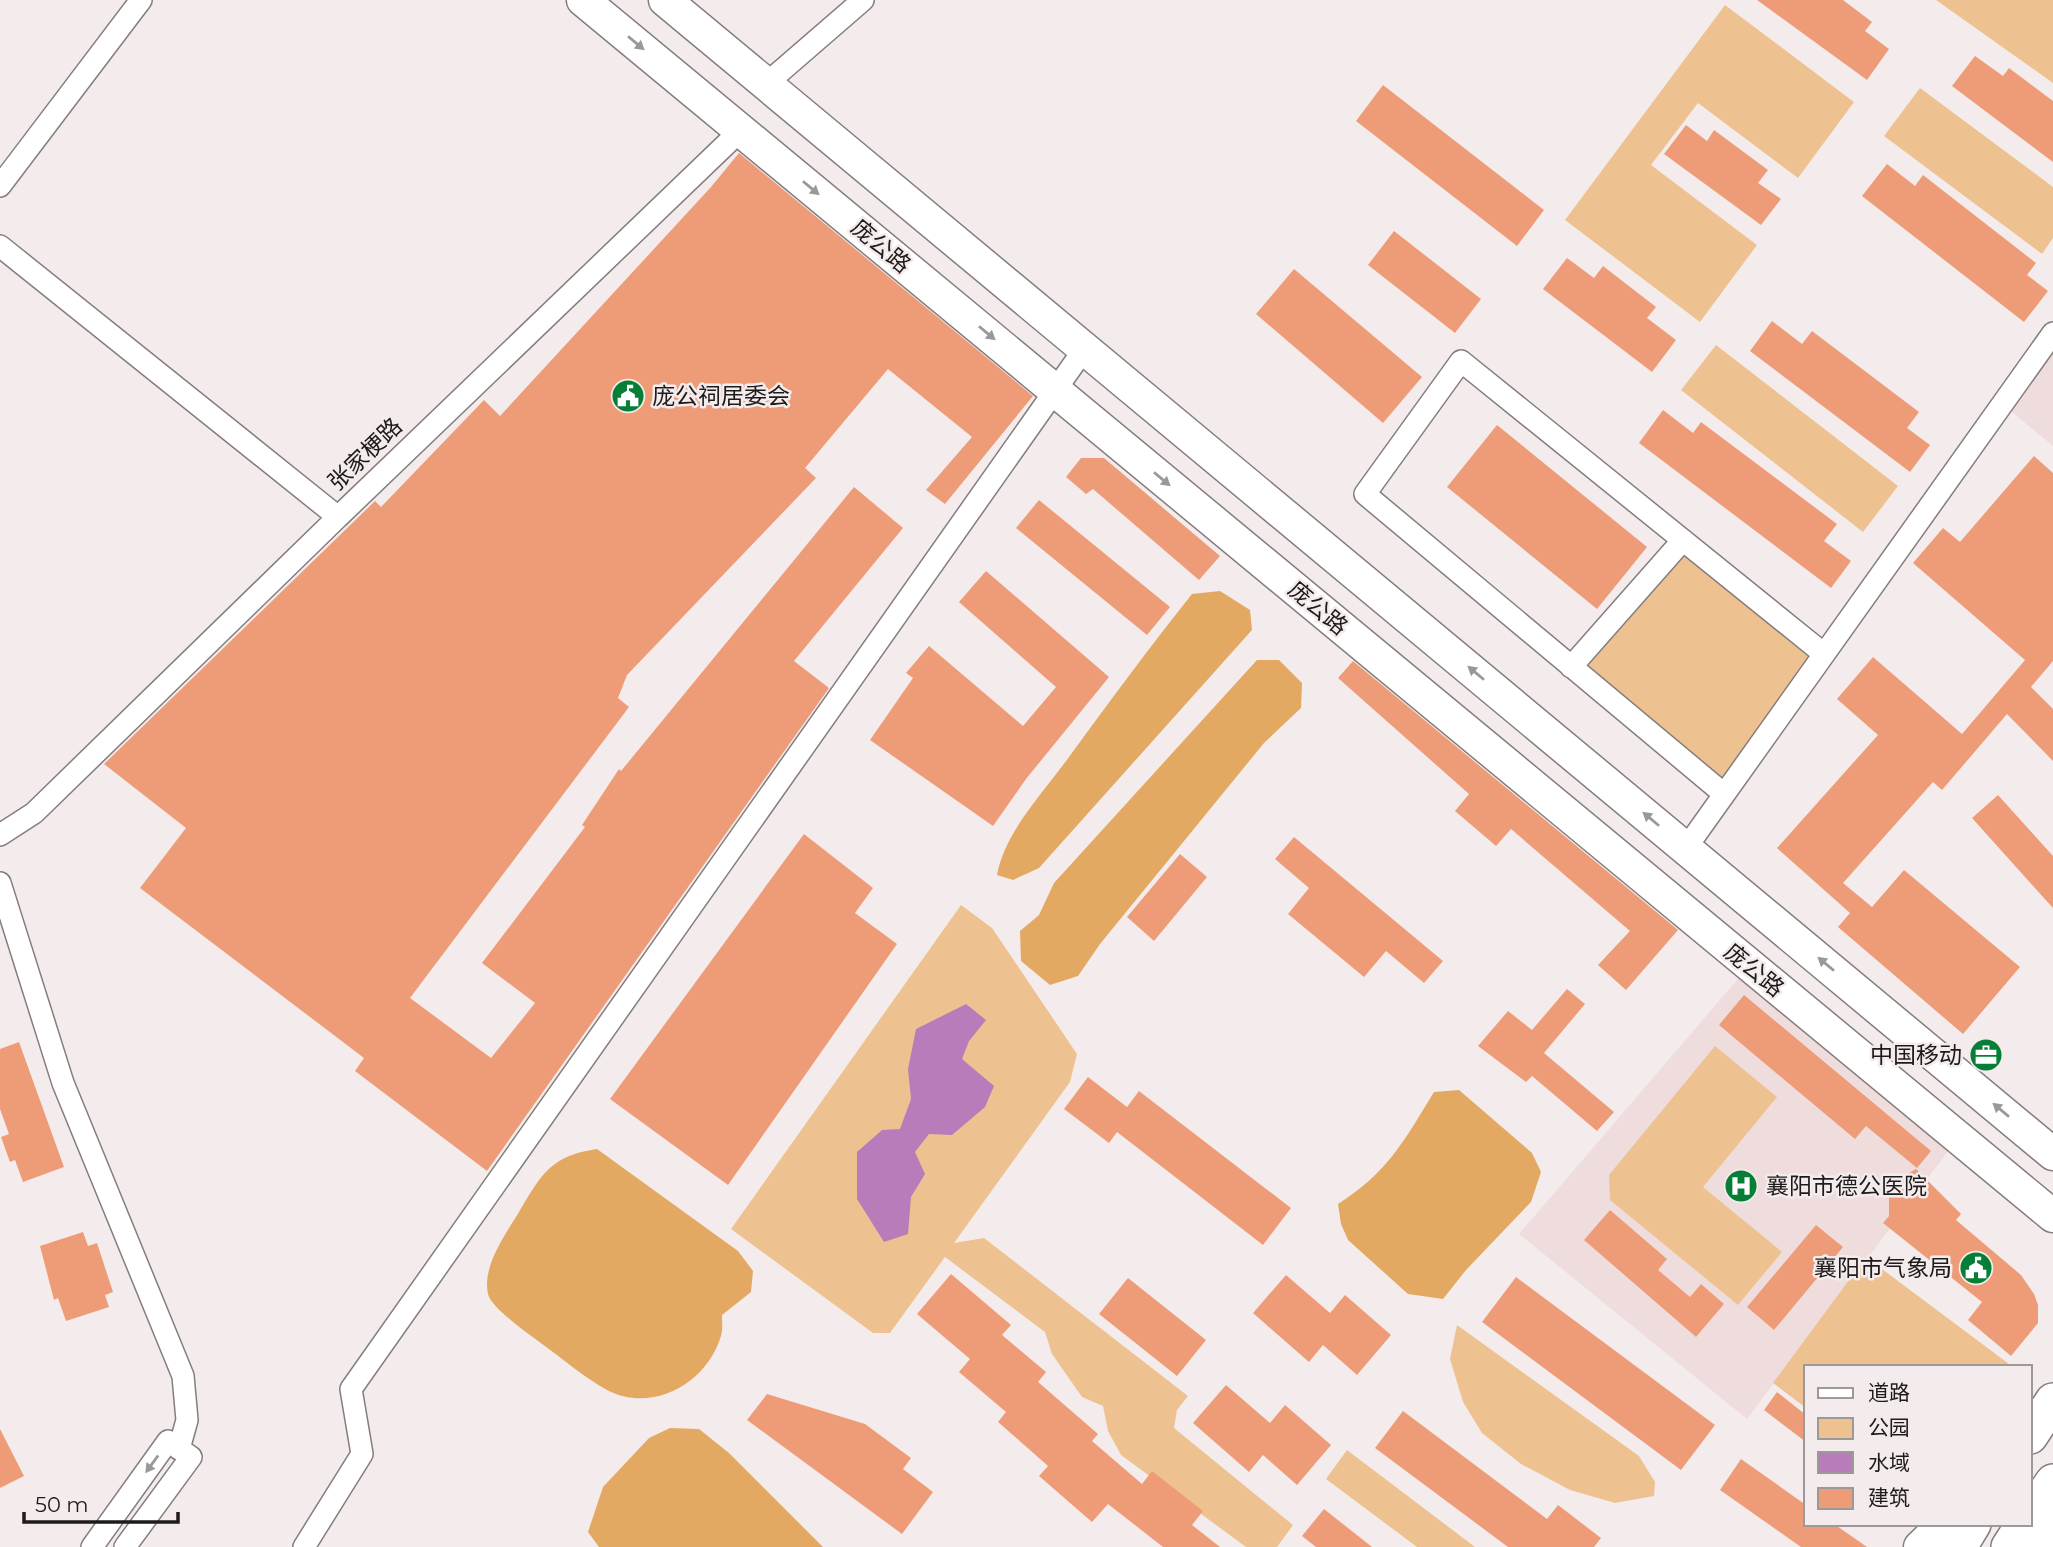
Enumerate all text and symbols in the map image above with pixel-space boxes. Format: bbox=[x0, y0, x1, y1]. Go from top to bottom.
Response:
one-way arrow bbox=[626, 36, 644, 51]
one-way arrow bbox=[802, 181, 820, 196]
street label: 庞公路 bbox=[846, 213, 916, 279]
one-way arrow bbox=[977, 326, 995, 341]
public building icon: 庞公祠居委会 bbox=[609, 377, 647, 415]
place label: 庞公祠居委会 bbox=[652, 382, 790, 410]
street label: 张家梗路 bbox=[322, 412, 408, 496]
one-way arrow bbox=[1152, 471, 1170, 486]
street label: 庞公路 bbox=[1283, 575, 1353, 641]
one-way arrow bbox=[1467, 665, 1485, 681]
one-way arrow bbox=[1642, 812, 1659, 827]
street label: 庞公路 bbox=[1718, 937, 1790, 1003]
one-way arrow bbox=[1817, 957, 1835, 972]
office icon: 中国移动 bbox=[1967, 1036, 2005, 1074]
place label: 中国移动 bbox=[1870, 1041, 1962, 1069]
one-way arrow bbox=[1992, 1103, 2009, 1118]
hospital icon: 襄阳市德公医院 bbox=[1722, 1167, 1760, 1205]
place label: 襄阳市德公医院 bbox=[1766, 1172, 1927, 1200]
public building icon: 襄阳市气象局 bbox=[1957, 1249, 1995, 1287]
place label: 襄阳市气象局 bbox=[1814, 1254, 1952, 1282]
legend bbox=[1804, 1365, 2032, 1526]
text: 道路 bbox=[1868, 1380, 1910, 1405]
text: 公园 bbox=[1868, 1415, 1910, 1440]
text: 水域 bbox=[1868, 1450, 1910, 1475]
one-way arrow bbox=[145, 1455, 159, 1473]
scale bar bbox=[24, 1480, 178, 1524]
text: 建筑 bbox=[1868, 1485, 1910, 1510]
text: 50 m bbox=[35, 1492, 89, 1517]

